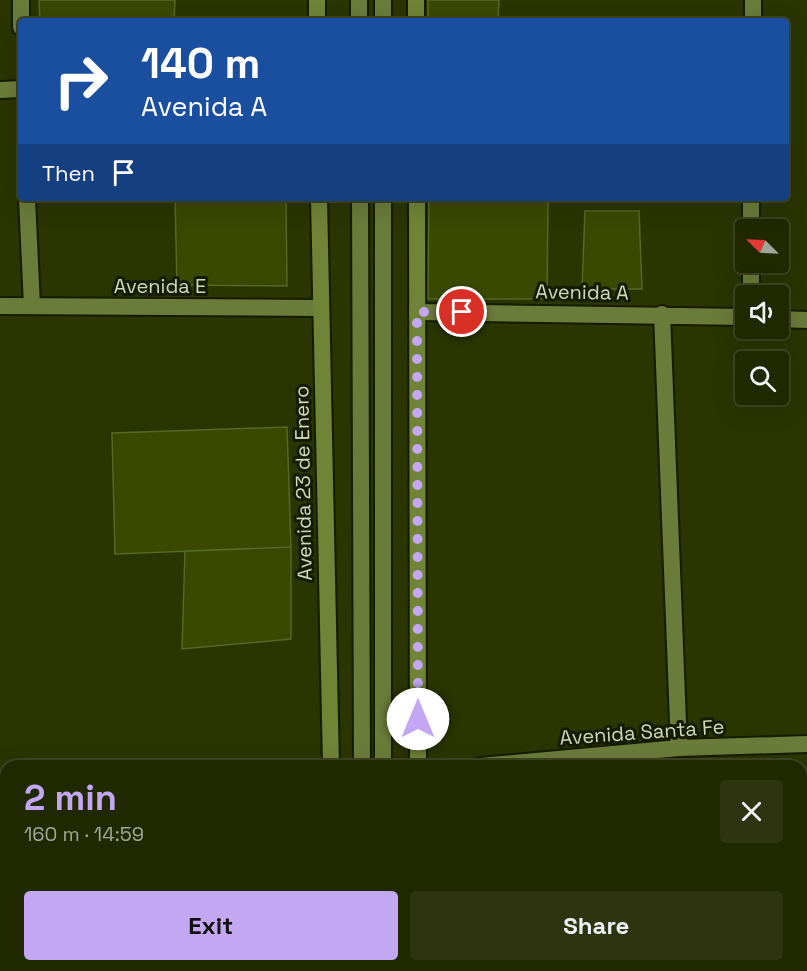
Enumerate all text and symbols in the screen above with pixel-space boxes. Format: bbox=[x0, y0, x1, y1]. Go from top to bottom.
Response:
text: 140 m bbox=[141, 37, 260, 90]
icon: right bbox=[42, 42, 120, 120]
text: Avenida A bbox=[141, 89, 267, 124]
icon: arrive bbox=[107, 156, 140, 189]
text: Then bbox=[42, 159, 95, 187]
north arrow bbox=[735, 219, 789, 273]
map controls bbox=[735, 219, 789, 405]
street label: Avenida E bbox=[114, 273, 206, 299]
street label: Avenida A bbox=[535, 278, 629, 306]
button: sound bbox=[735, 285, 789, 339]
pin bbox=[436, 286, 487, 337]
icon: arrive bbox=[445, 295, 478, 328]
button: search bbox=[735, 351, 789, 405]
street label: Avenida 23 de Enero bbox=[288, 385, 318, 581]
position arrow bbox=[386, 687, 450, 751]
street label: Avenida Santa Fe bbox=[559, 713, 725, 751]
text: 2 min bbox=[24, 775, 117, 821]
button: close bbox=[720, 780, 783, 843]
text: 160 m · 14:59 bbox=[24, 821, 144, 847]
button: Exit bbox=[24, 891, 398, 960]
button: Share bbox=[410, 891, 783, 960]

